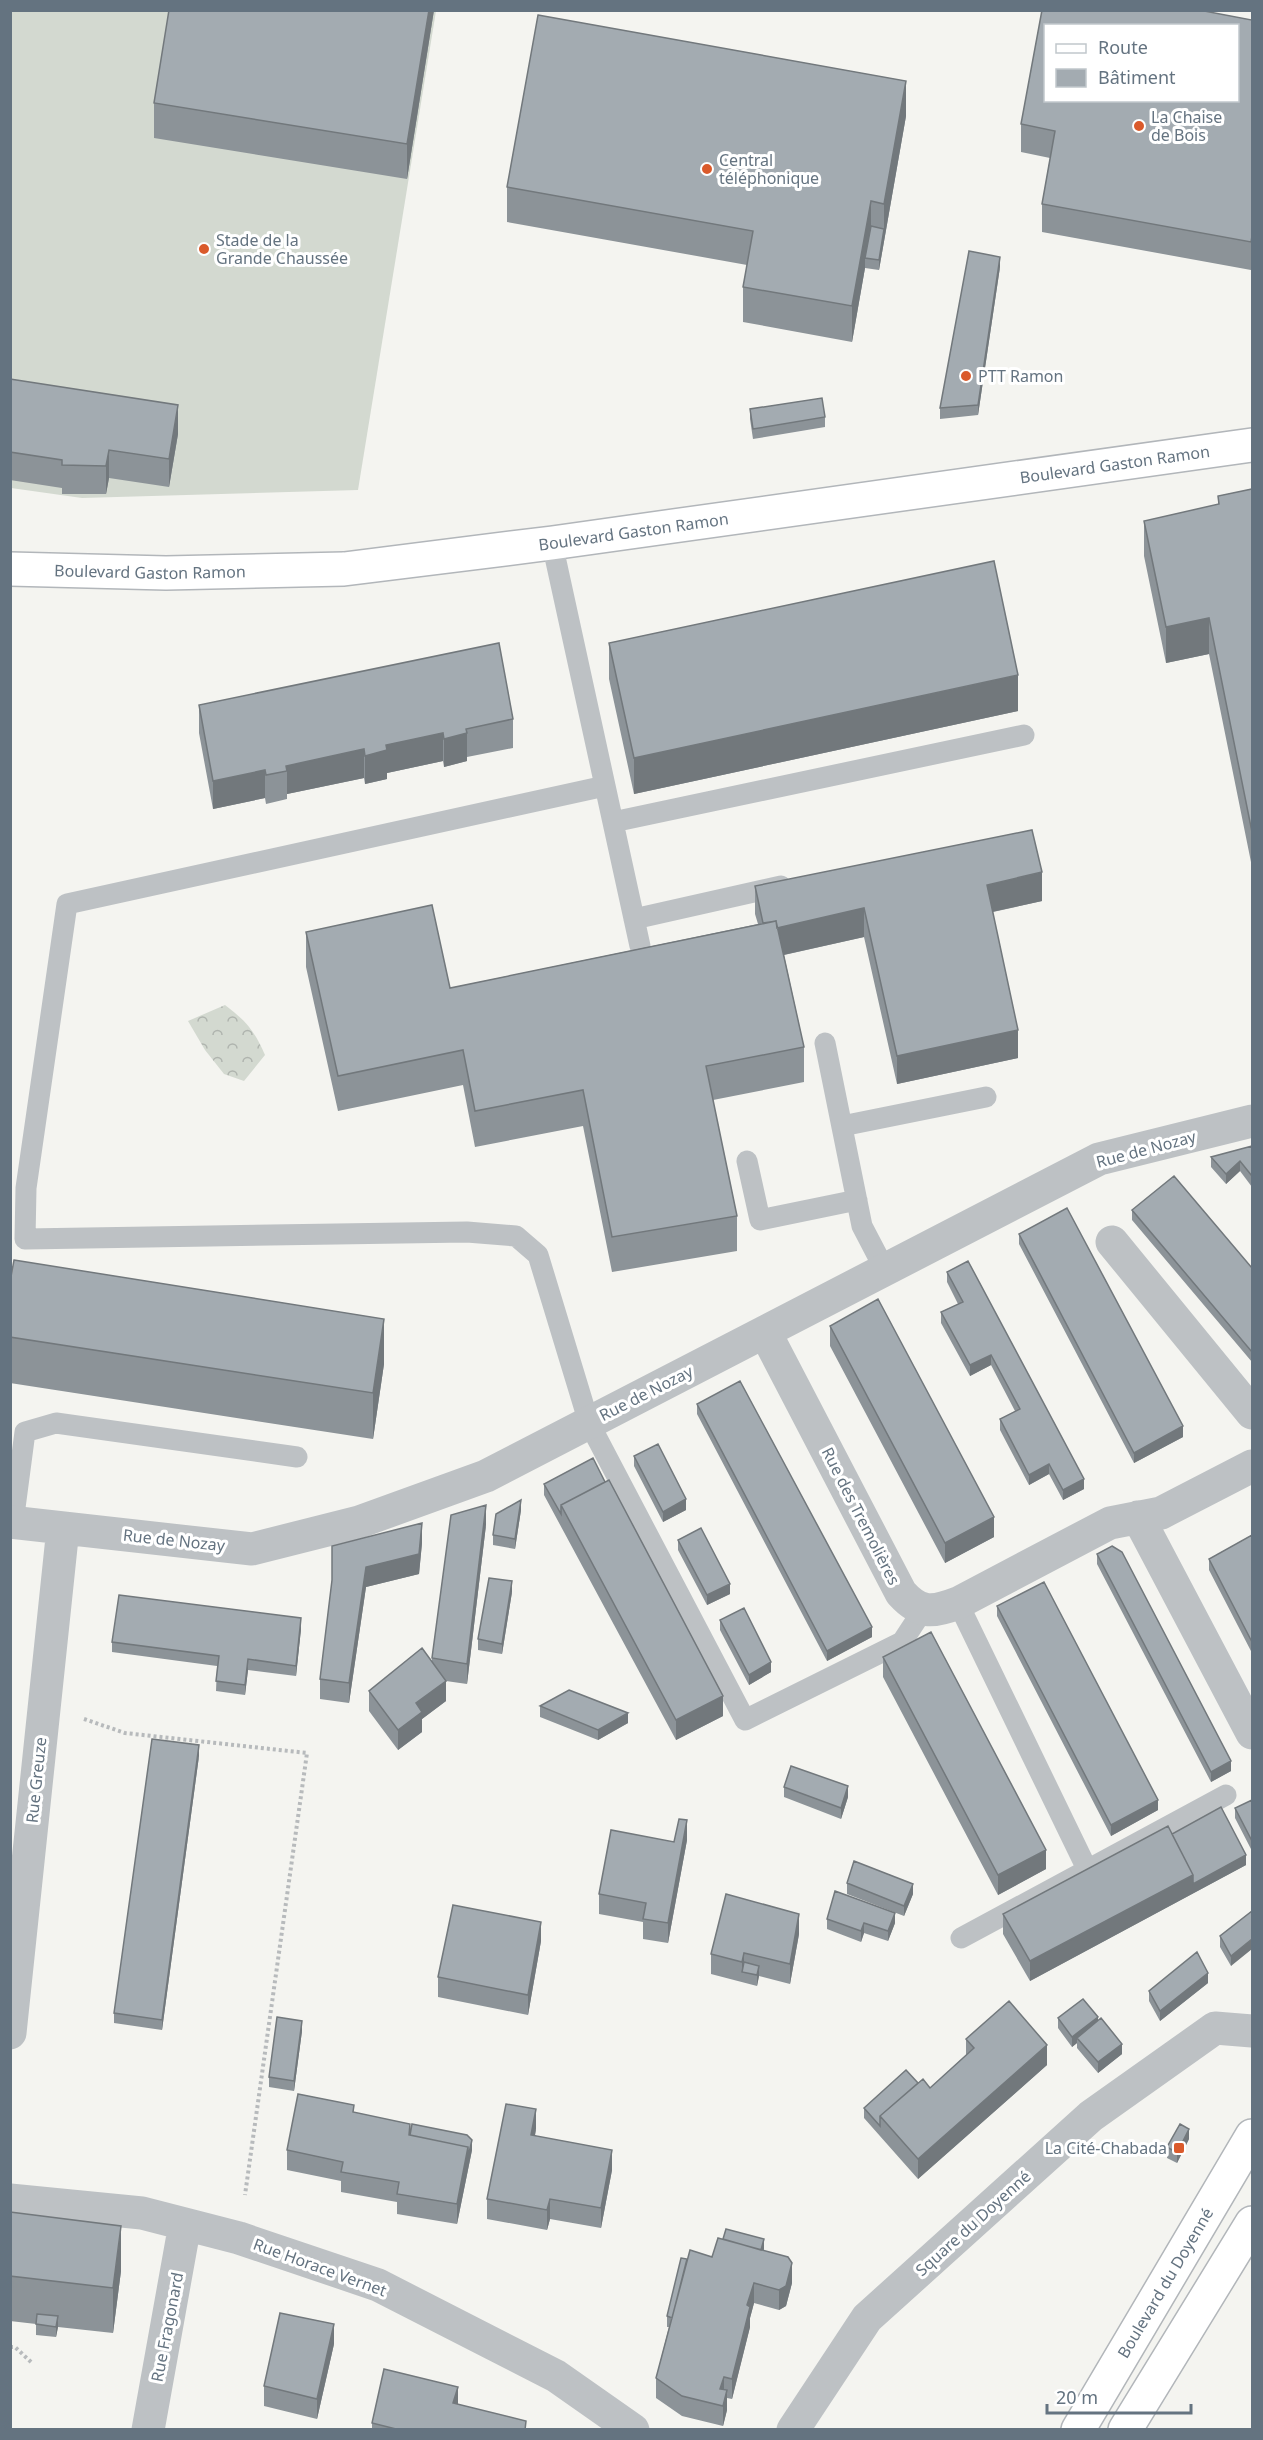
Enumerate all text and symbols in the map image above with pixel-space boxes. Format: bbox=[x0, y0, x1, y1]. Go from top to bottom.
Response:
legend bbox=[1044, 24, 1239, 102]
text: Route bbox=[1098, 35, 1148, 59]
text: Bâtiment bbox=[1098, 65, 1176, 89]
place label: La Chaise de Bois bbox=[1151, 106, 1222, 146]
marker: La Chaise de Bois bbox=[1132, 119, 1146, 133]
place label: Central téléphonique bbox=[719, 149, 819, 189]
marker: Central téléphonique bbox=[700, 162, 714, 176]
place label: Stade de la Grande Chaussée bbox=[216, 229, 348, 269]
marker: Stade de la Grande Chaussée bbox=[197, 242, 211, 256]
place label: PTT Ramon bbox=[978, 365, 1063, 387]
marker: PTT Ramon bbox=[959, 369, 973, 383]
street label: Boulevard Gaston Ramon bbox=[1018, 440, 1211, 488]
street label: Boulevard Gaston Ramon bbox=[537, 507, 730, 556]
street label: Boulevard Gaston Ramon bbox=[54, 559, 246, 584]
street label: Rue de Nozay bbox=[1094, 1125, 1199, 1173]
street label: Rue de Nozay bbox=[595, 1360, 697, 1426]
street label: Rue des Tremolières bbox=[817, 1443, 905, 1589]
street label: Rue de Nozay bbox=[122, 1524, 227, 1556]
street label: Rue Greuze bbox=[21, 1736, 51, 1824]
place label: La Cité-Chabada bbox=[1045, 2137, 1167, 2159]
marker: La Cité-Chabada bbox=[1172, 2141, 1186, 2155]
street label: Square du Doyenné bbox=[911, 2165, 1035, 2281]
street label: Boulevard du Doyenné bbox=[1112, 2204, 1218, 2362]
street label: Rue Horace Vernet bbox=[250, 2233, 390, 2301]
street label: Rue Fragonard bbox=[146, 2270, 188, 2384]
scale bar bbox=[1047, 2377, 1191, 2415]
text: 20 m bbox=[1056, 2385, 1098, 2409]

